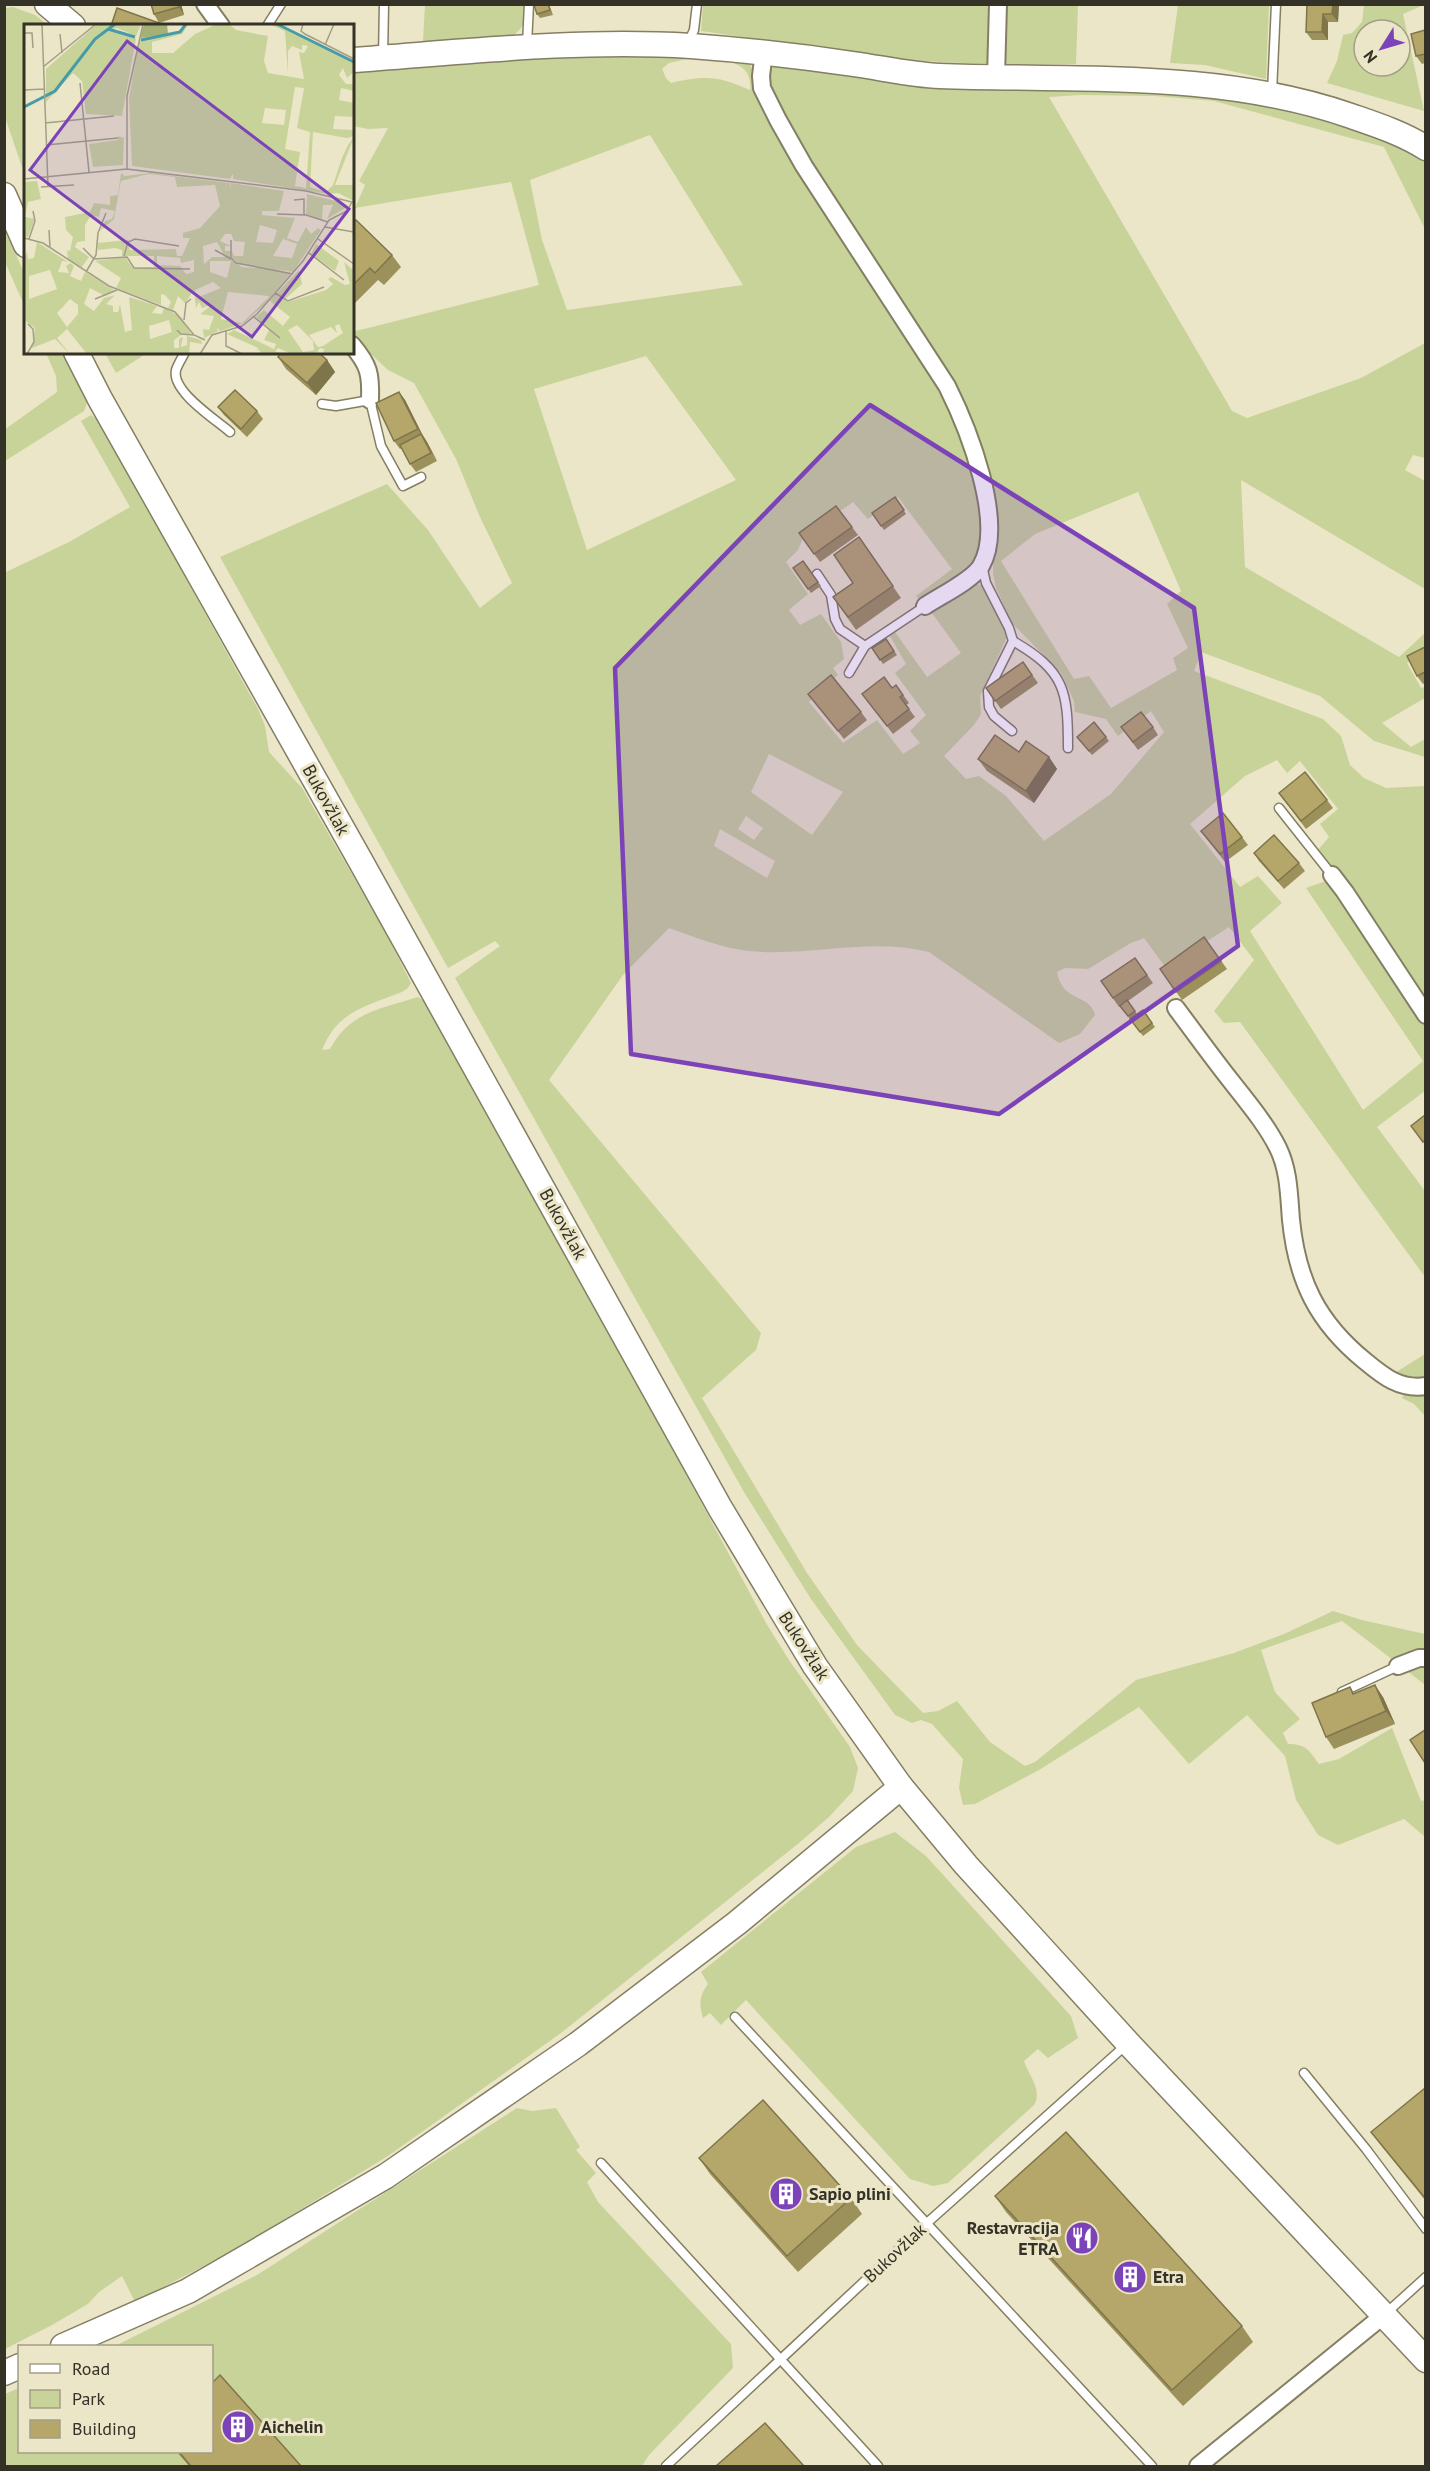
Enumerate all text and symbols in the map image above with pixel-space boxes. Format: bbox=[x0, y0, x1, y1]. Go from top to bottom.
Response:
north arrow bbox=[1352, 18, 1412, 78]
inset map bbox=[24, 24, 354, 354]
text: N bbox=[1359, 47, 1381, 67]
street label: Bukovžlak bbox=[298, 760, 355, 840]
street label: Bukovžlak bbox=[535, 1184, 592, 1264]
street label: Bukovžlak bbox=[774, 1607, 835, 1685]
building icon: Sapio plini bbox=[768, 2176, 804, 2212]
place label: Sapio plini bbox=[809, 2182, 891, 2205]
place label: Restavracija ETRA bbox=[967, 2216, 1059, 2260]
street label: Bukovžlak bbox=[859, 2218, 931, 2287]
restaurant icon: Restavracija ETRA bbox=[1064, 2220, 1100, 2256]
building icon: Etra bbox=[1112, 2259, 1148, 2295]
place label: Etra bbox=[1153, 2265, 1184, 2288]
legend bbox=[18, 2345, 213, 2453]
text: Road bbox=[72, 2357, 110, 2380]
text: Park bbox=[72, 2387, 105, 2410]
building icon: Aichelin bbox=[220, 2409, 256, 2445]
place label: Aichelin bbox=[261, 2415, 323, 2438]
text: Building bbox=[72, 2417, 136, 2440]

